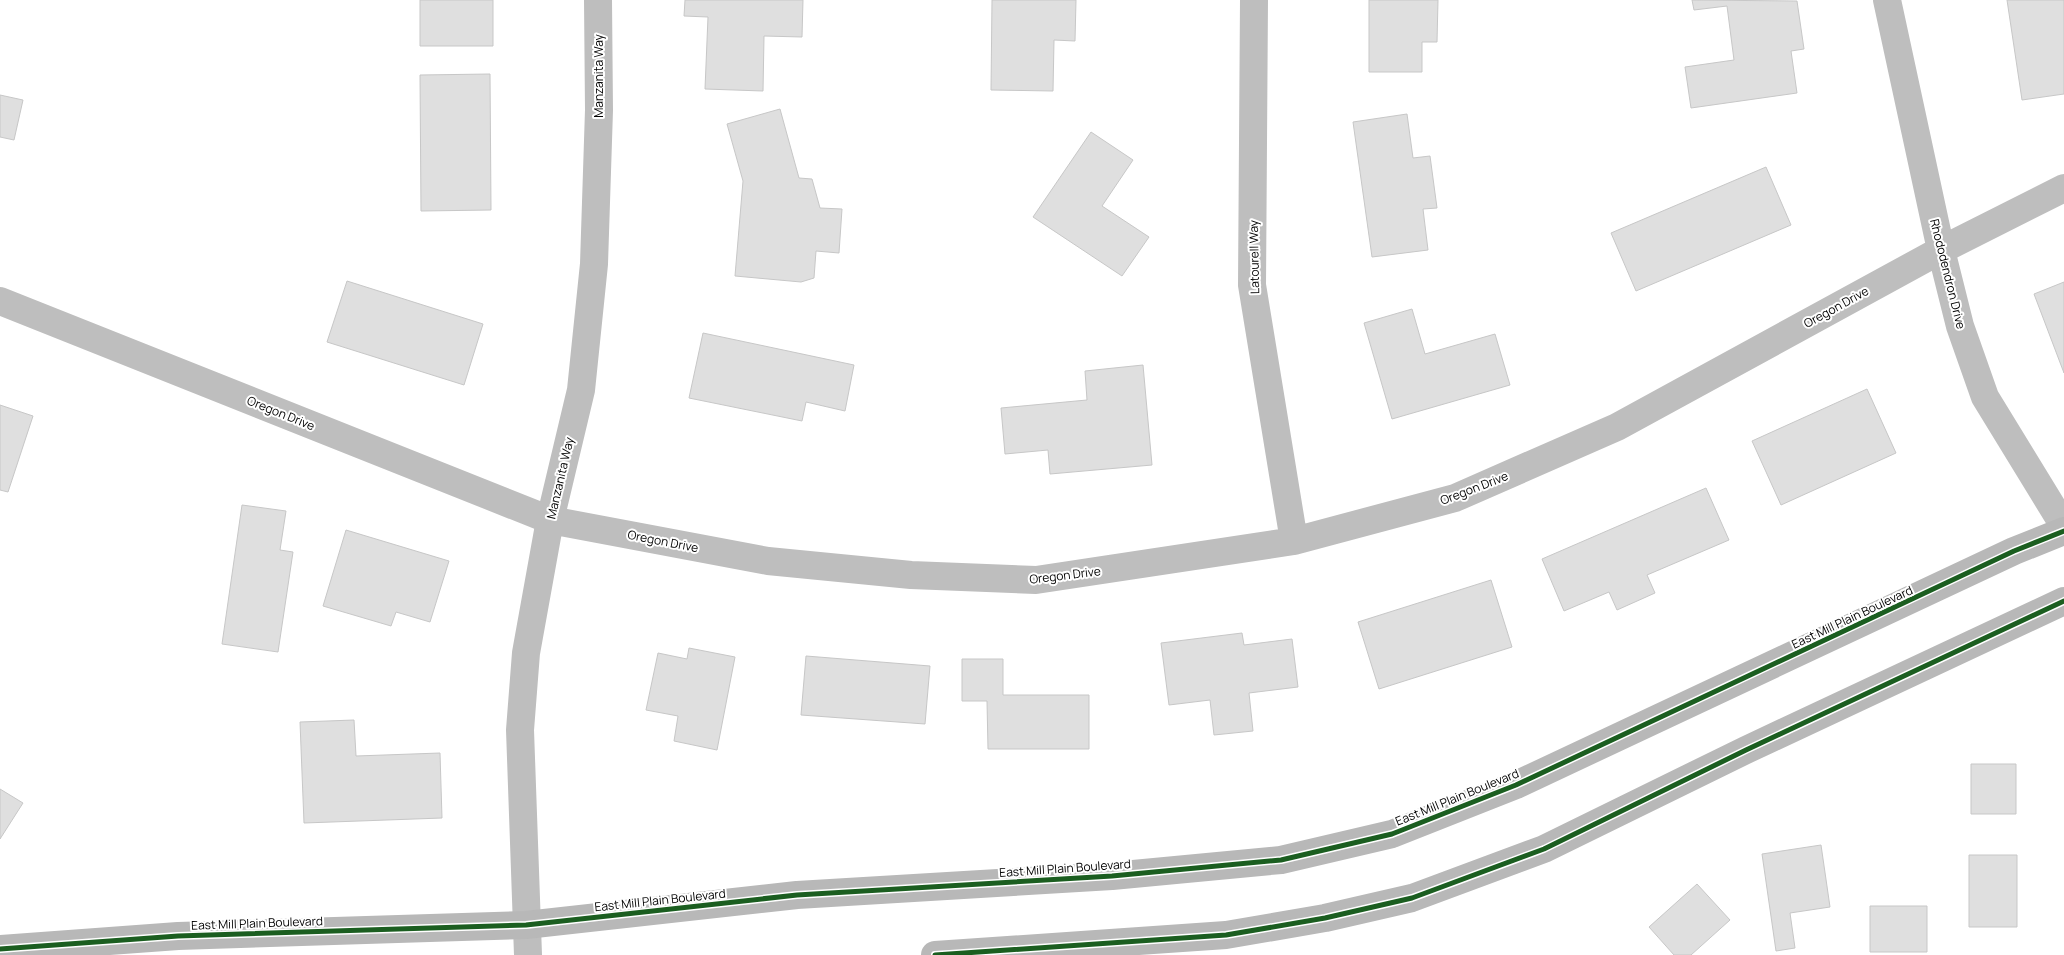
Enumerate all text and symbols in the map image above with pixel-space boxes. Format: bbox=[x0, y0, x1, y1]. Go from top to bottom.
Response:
street label: Manzanita Way bbox=[590, 34, 607, 118]
street label: Rhododendron Drive bbox=[1926, 217, 1970, 331]
street label: Latourell Way bbox=[1245, 219, 1263, 294]
street label: Oregon Drive bbox=[1801, 282, 1871, 332]
street label: Oregon Drive bbox=[245, 392, 317, 434]
street label: Manzanita Way bbox=[542, 435, 578, 521]
street label: Oregon Drive bbox=[1437, 467, 1511, 509]
street label: Oregon Drive bbox=[626, 526, 700, 556]
street label: Oregon Drive bbox=[1028, 562, 1102, 588]
street label: East Mill Plain Boulevard bbox=[1789, 581, 1915, 653]
street label: East Mill Plain Boulevard bbox=[1393, 764, 1521, 830]
street label: East Mill Plain Boulevard bbox=[999, 855, 1131, 881]
street label: East Mill Plain Boulevard bbox=[594, 885, 726, 915]
street label: East Mill Plain Boulevard bbox=[191, 912, 323, 934]

